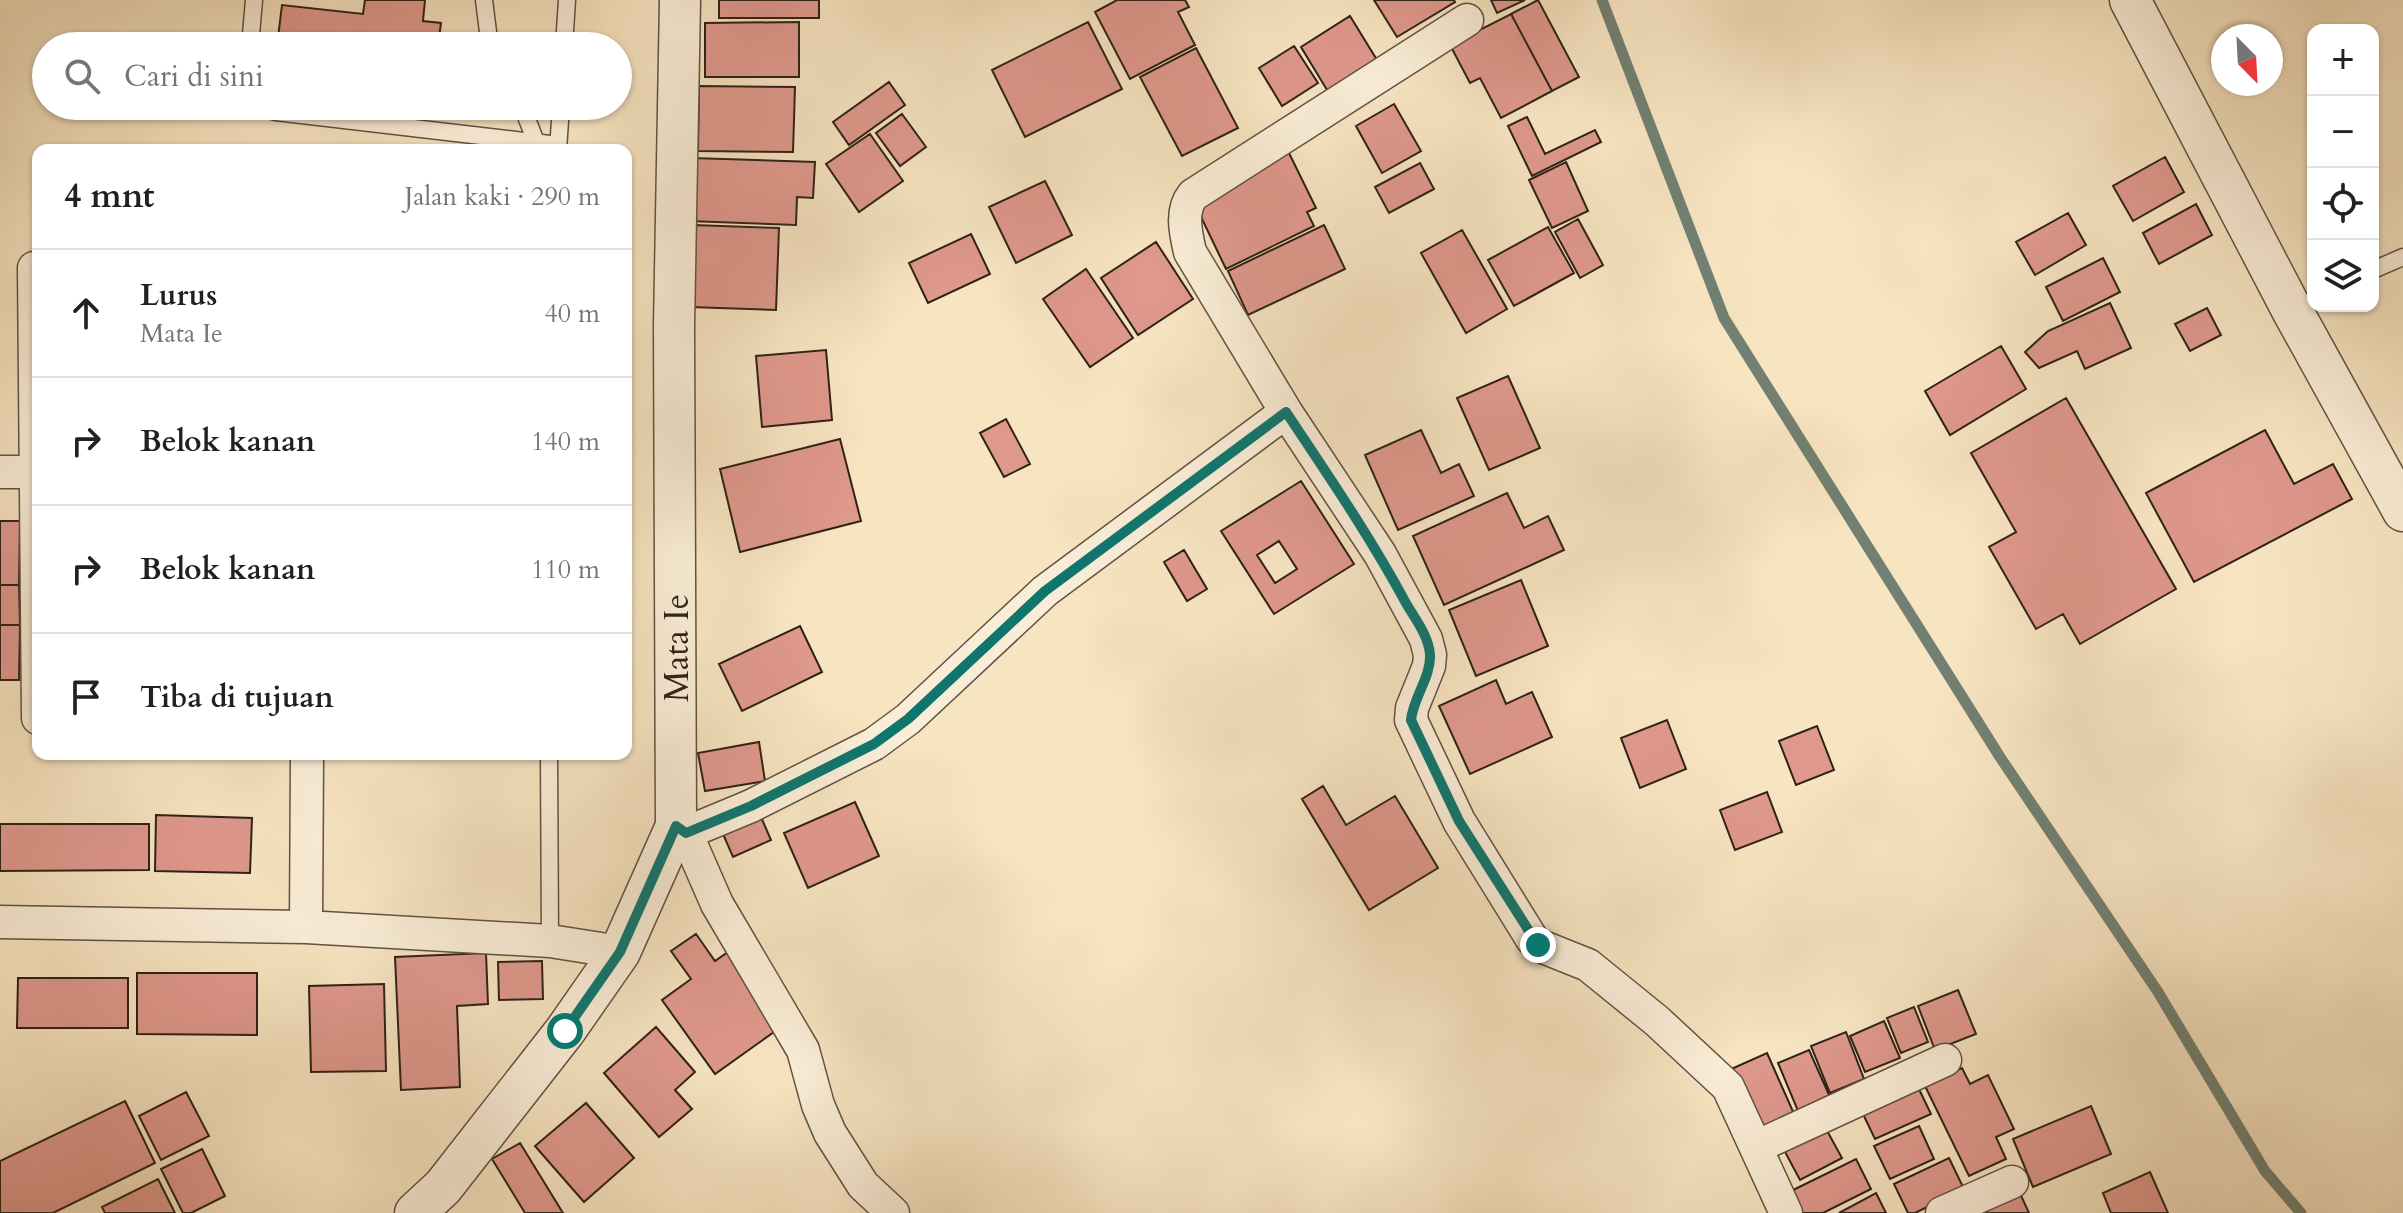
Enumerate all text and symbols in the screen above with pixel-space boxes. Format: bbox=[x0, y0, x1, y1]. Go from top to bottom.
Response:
north arrow bbox=[2211, 24, 2283, 96]
map controls bbox=[2307, 24, 2379, 312]
button: + bbox=[2307, 24, 2379, 96]
search box bbox=[32, 32, 632, 120]
icon: search bbox=[60, 54, 104, 98]
text: Cari di sini bbox=[124, 56, 264, 97]
button: − bbox=[2307, 96, 2379, 168]
button: locate bbox=[2307, 168, 2379, 240]
text: 4 mnt bbox=[64, 173, 154, 219]
text: Jalan kaki · 290 m bbox=[404, 179, 600, 214]
button: layers bbox=[2307, 240, 2379, 312]
text: Lurus bbox=[140, 275, 217, 316]
icon: ahead bbox=[64, 291, 108, 335]
text: 40 m bbox=[544, 296, 600, 331]
text: Mata Ie bbox=[140, 316, 223, 351]
icon: right bbox=[64, 419, 108, 463]
text: Belok kanan bbox=[140, 421, 315, 462]
text: 140 m bbox=[531, 424, 600, 459]
icon: right bbox=[64, 547, 108, 591]
text: Belok kanan bbox=[140, 549, 315, 590]
text: 110 m bbox=[531, 552, 600, 587]
street label: Mata Ie bbox=[654, 594, 700, 702]
icon: arrive bbox=[64, 675, 108, 719]
text: Tiba di tujuan bbox=[140, 677, 334, 718]
route end bbox=[1520, 927, 1556, 963]
route start bbox=[547, 1013, 583, 1049]

